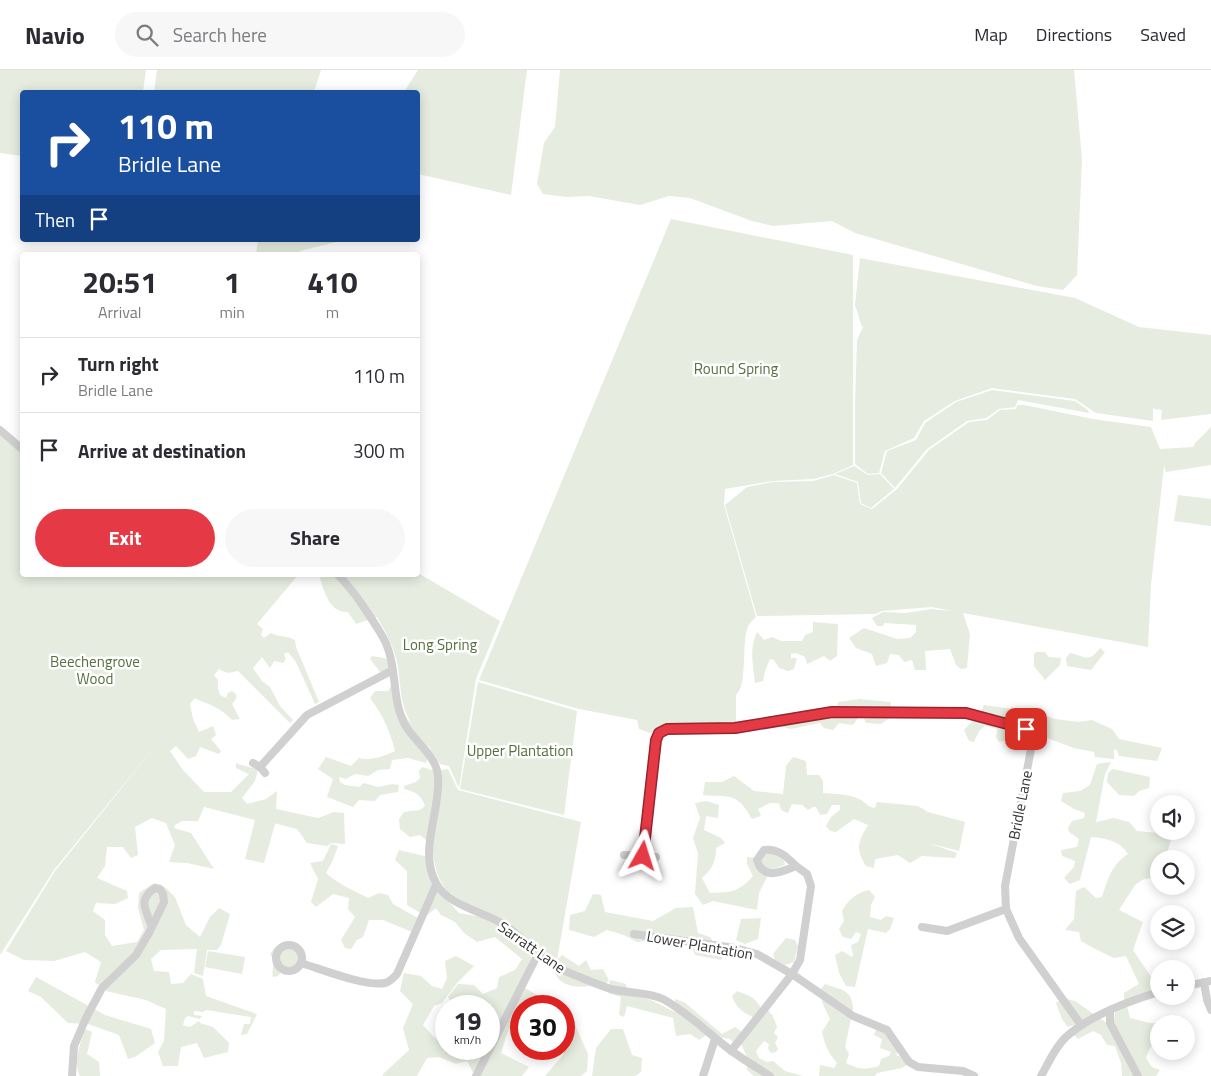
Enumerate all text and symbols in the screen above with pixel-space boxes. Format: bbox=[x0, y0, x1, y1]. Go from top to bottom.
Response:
search box bbox=[115, 12, 465, 57]
text: Navio bbox=[25, 17, 85, 53]
text: Search here bbox=[173, 20, 267, 49]
icon: search bbox=[133, 21, 161, 49]
text: Map bbox=[974, 21, 1008, 48]
text: Directions bbox=[1036, 21, 1112, 48]
text: Saved bbox=[1140, 21, 1186, 48]
text: 110 m bbox=[118, 99, 214, 153]
icon: right bbox=[35, 110, 100, 175]
text: Bridle Lane bbox=[118, 147, 221, 181]
text: Then bbox=[35, 205, 75, 234]
icon: arrive bbox=[85, 205, 113, 233]
text: 20:51 bbox=[82, 259, 157, 305]
text: 1 bbox=[224, 259, 241, 305]
text: 410 bbox=[307, 259, 358, 305]
text: Arrival bbox=[98, 300, 141, 324]
text: min bbox=[219, 300, 245, 324]
text: m bbox=[326, 300, 339, 324]
text: Turn right bbox=[78, 349, 159, 378]
park label: Round Spring bbox=[694, 357, 779, 380]
icon: right bbox=[35, 361, 63, 389]
text: 110 m bbox=[353, 361, 405, 390]
text: Bridle Lane bbox=[78, 378, 153, 402]
icon: arrive bbox=[35, 436, 63, 464]
text: Arrive at destination bbox=[78, 436, 246, 465]
text: 300 m bbox=[353, 436, 405, 465]
button: Exit bbox=[35, 509, 215, 567]
button: Share bbox=[225, 509, 405, 567]
park label: Long Spring bbox=[403, 633, 477, 656]
park label: Beechengrove Wood bbox=[50, 650, 140, 690]
pin bbox=[1005, 708, 1047, 750]
icon: arrive bbox=[1012, 715, 1040, 743]
park label: Upper Plantation bbox=[467, 739, 573, 762]
street label: Bridle Lane bbox=[1002, 768, 1038, 842]
map controls bbox=[1150, 795, 1195, 1060]
button: sound bbox=[1150, 795, 1195, 840]
position arrow bbox=[616, 829, 668, 881]
button: search bbox=[1150, 850, 1195, 895]
button: layers bbox=[1150, 905, 1195, 950]
street label: Sarratt Lane bbox=[494, 915, 570, 979]
street label: Lower Plantation bbox=[645, 924, 755, 966]
button: + bbox=[1150, 960, 1195, 1005]
speed limit sign: 30 bbox=[510, 995, 575, 1060]
text: 19 bbox=[453, 1002, 482, 1040]
button: − bbox=[1150, 1015, 1195, 1060]
text: km/h bbox=[454, 1030, 481, 1049]

